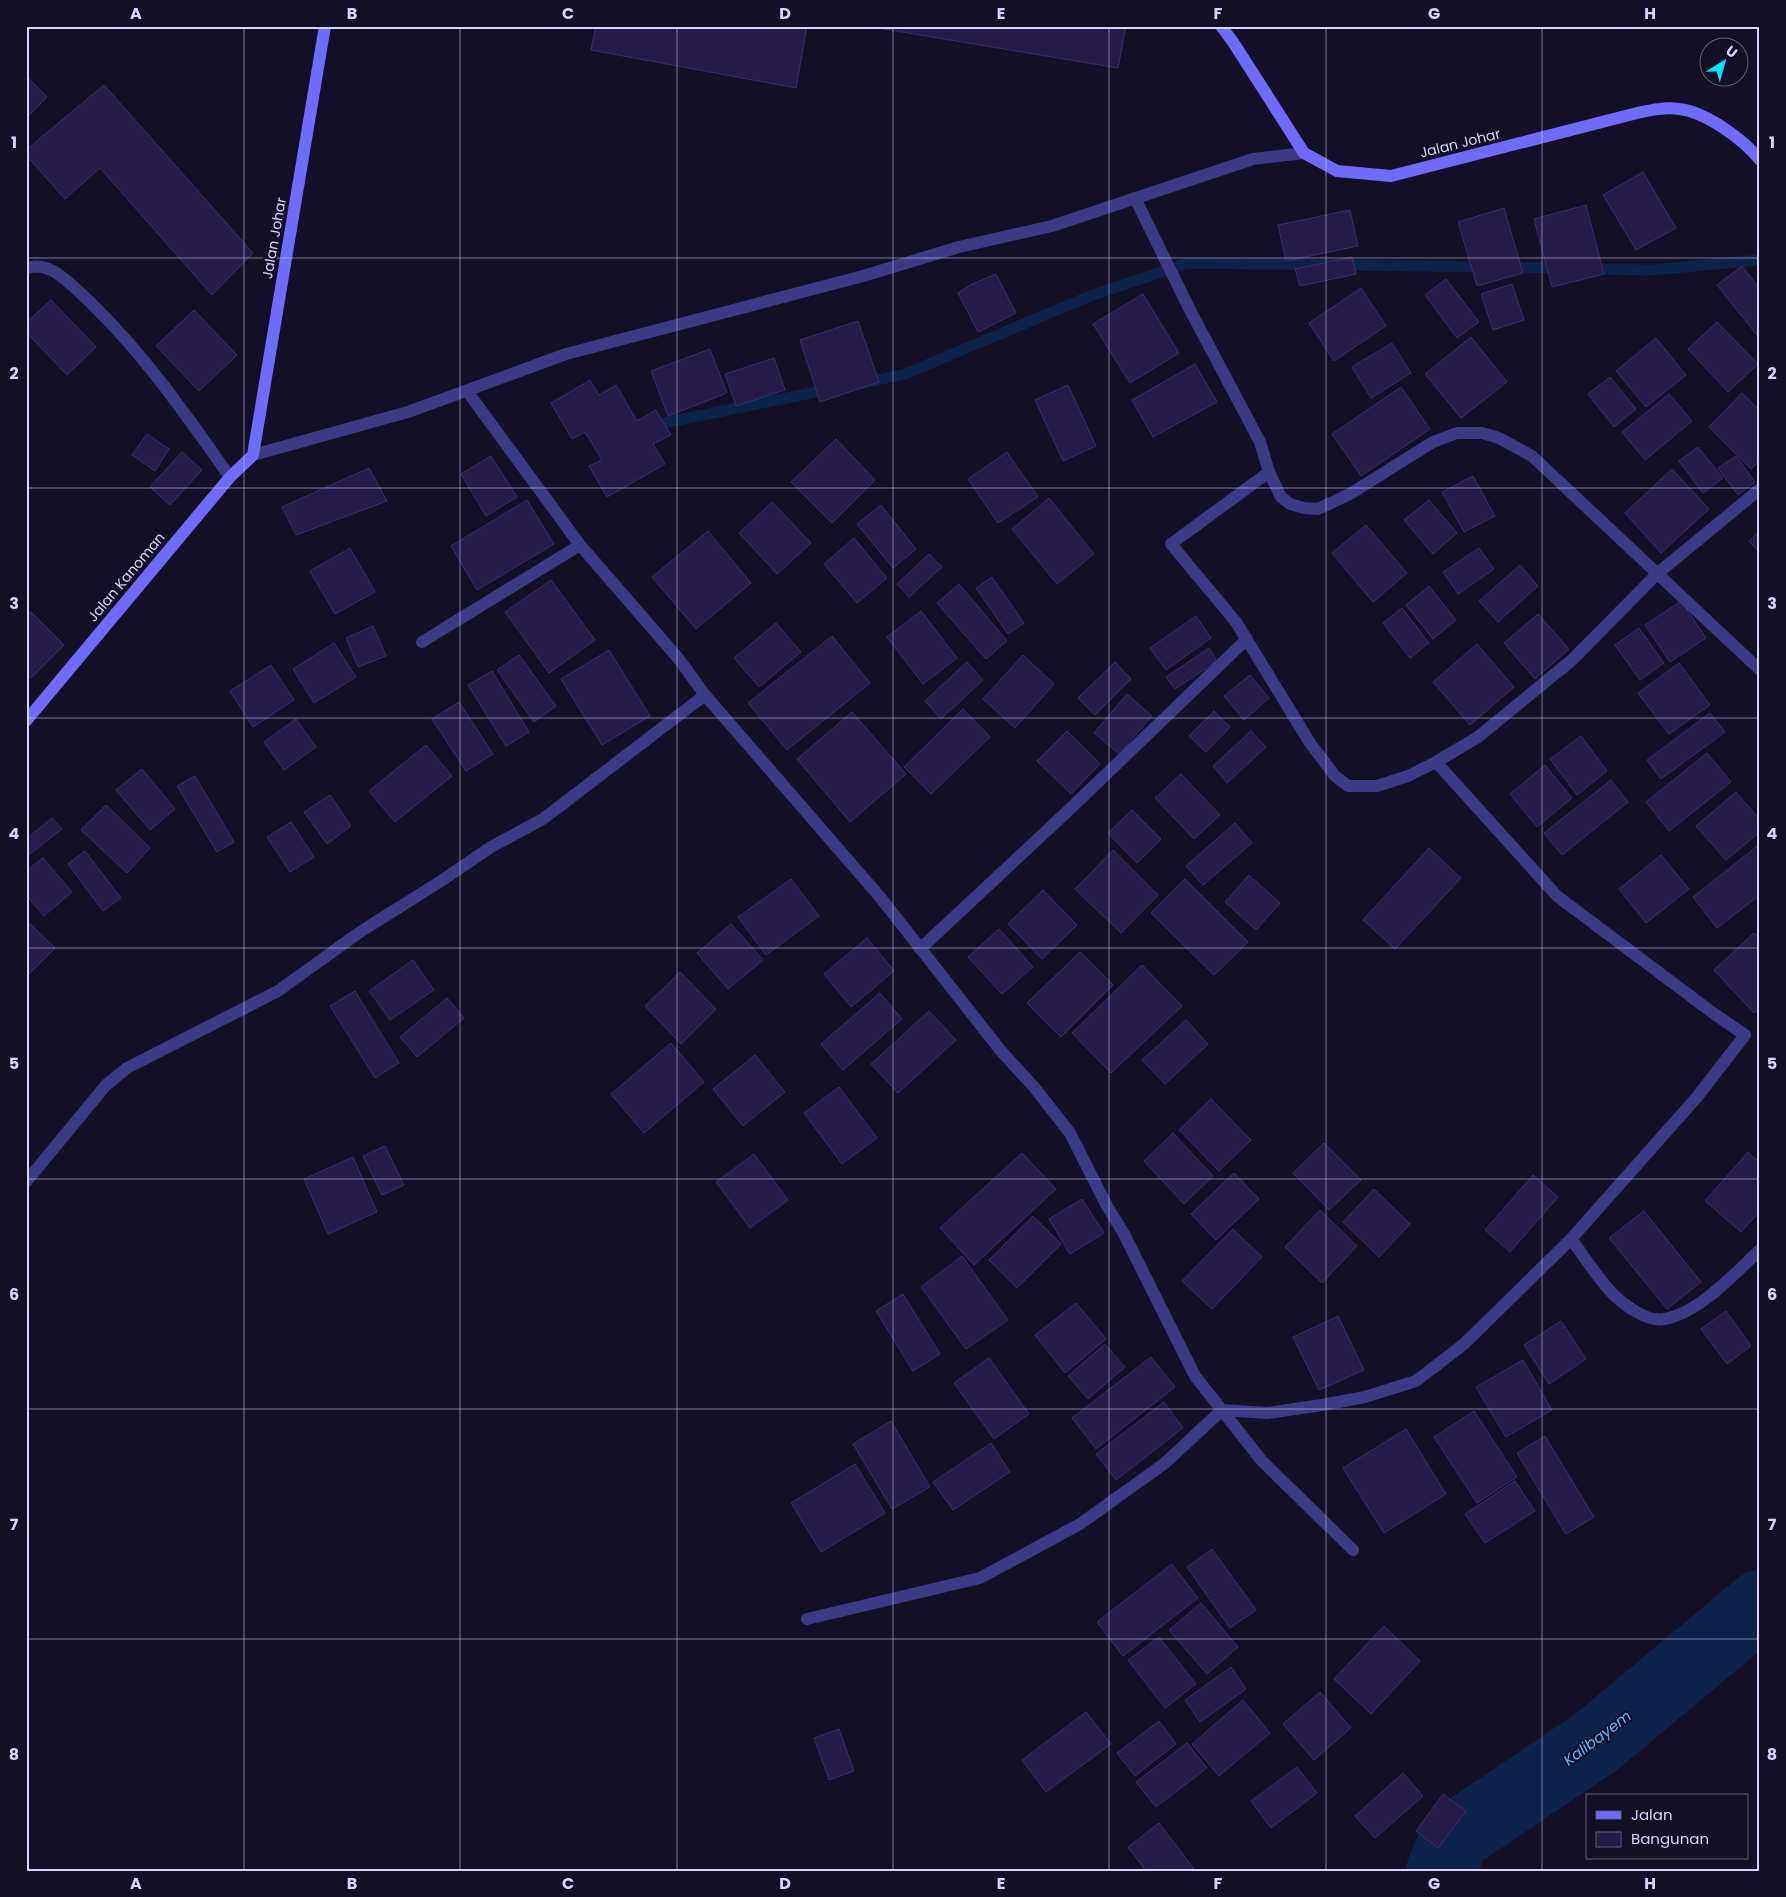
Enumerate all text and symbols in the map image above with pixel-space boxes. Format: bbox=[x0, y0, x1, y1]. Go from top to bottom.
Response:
text: A bbox=[130, 2, 142, 25]
text: B bbox=[347, 2, 357, 25]
text: C bbox=[562, 2, 574, 25]
text: D bbox=[779, 2, 791, 25]
text: E bbox=[997, 2, 1005, 25]
text: F bbox=[1214, 2, 1223, 25]
text: G bbox=[1428, 2, 1440, 25]
text: H bbox=[1644, 2, 1656, 25]
north arrow bbox=[1698, 38, 1748, 88]
text: U bbox=[1722, 41, 1742, 63]
street label: Jalan Johar bbox=[1418, 123, 1502, 163]
text: 1 bbox=[11, 131, 17, 154]
text: 1 bbox=[1769, 131, 1775, 154]
street label: Jalan Johar bbox=[257, 196, 291, 280]
text: 2 bbox=[9, 362, 19, 385]
text: 2 bbox=[1767, 362, 1777, 385]
street label: Jalan Kanoman bbox=[83, 528, 169, 626]
text: 3 bbox=[9, 592, 19, 615]
text: 3 bbox=[1767, 592, 1777, 615]
text: 4 bbox=[9, 822, 20, 845]
text: 4 bbox=[1767, 822, 1778, 845]
text: 5 bbox=[9, 1052, 19, 1075]
text: 5 bbox=[1767, 1052, 1777, 1075]
text: 6 bbox=[9, 1283, 19, 1306]
text: 6 bbox=[1767, 1283, 1777, 1306]
text: 7 bbox=[10, 1513, 19, 1536]
text: 7 bbox=[1768, 1513, 1777, 1536]
water label: Kalibayem bbox=[1559, 1706, 1635, 1770]
text: 8 bbox=[9, 1743, 19, 1766]
text: 8 bbox=[1767, 1743, 1777, 1766]
legend bbox=[1586, 1794, 1748, 1860]
text: Jalan bbox=[1631, 1804, 1673, 1825]
text: Bangunan bbox=[1631, 1828, 1709, 1849]
text: A bbox=[130, 1872, 142, 1895]
text: B bbox=[347, 1872, 357, 1895]
text: C bbox=[562, 1872, 574, 1895]
text: D bbox=[779, 1872, 791, 1895]
text: E bbox=[997, 1872, 1005, 1895]
text: F bbox=[1214, 1872, 1223, 1895]
text: G bbox=[1428, 1872, 1440, 1895]
text: H bbox=[1644, 1872, 1656, 1895]

